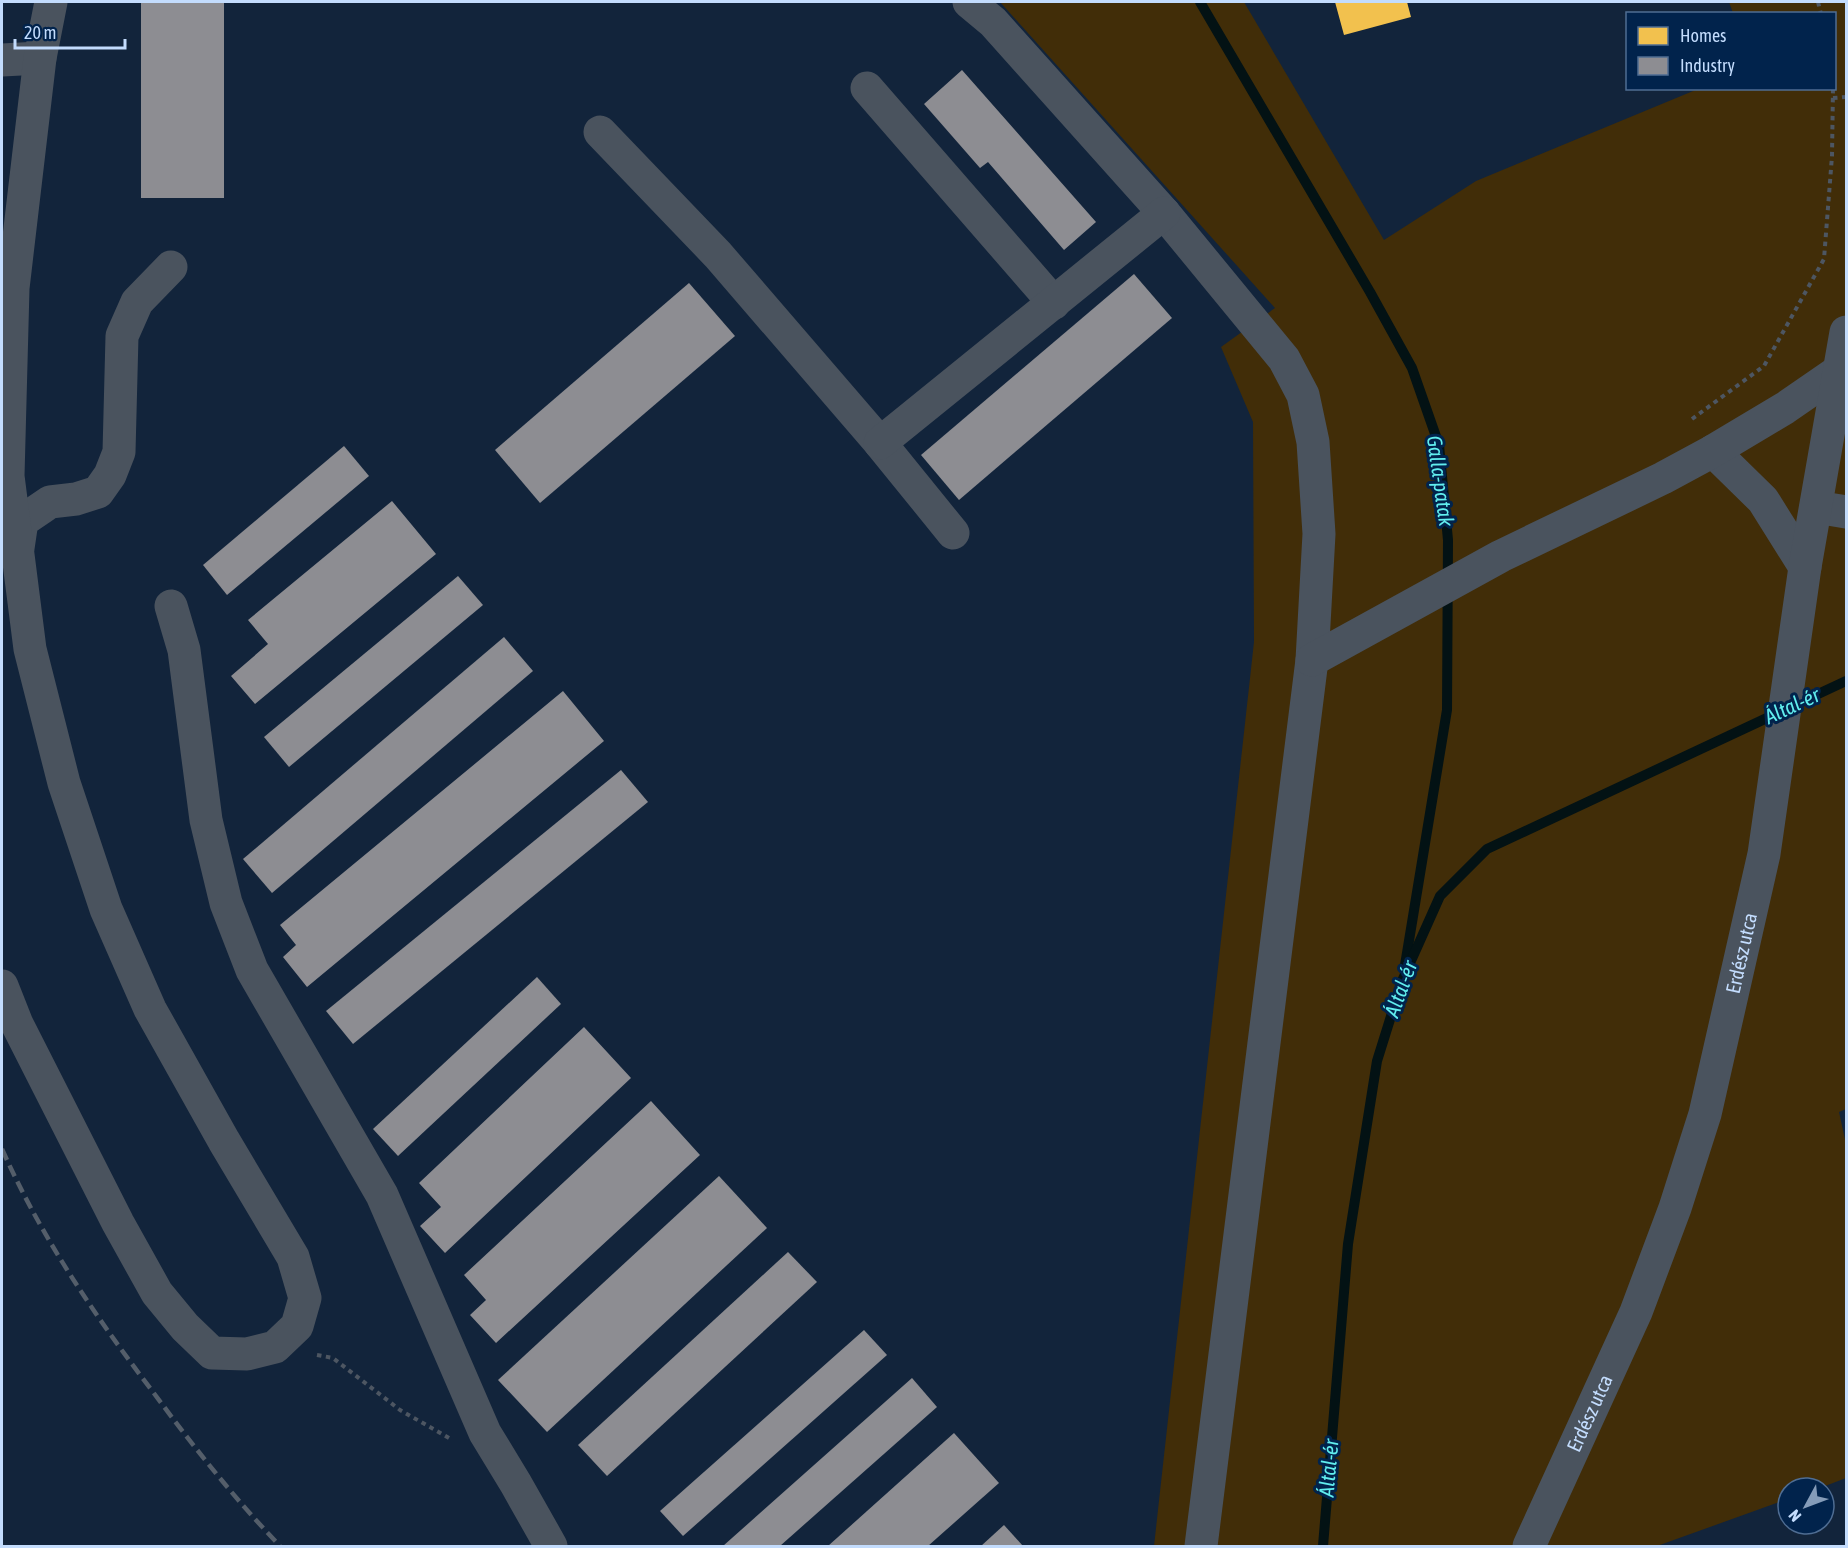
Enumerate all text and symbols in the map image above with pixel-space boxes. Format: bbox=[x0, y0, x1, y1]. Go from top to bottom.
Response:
scale bar bbox=[15, 12, 124, 50]
legend bbox=[1626, 12, 1836, 90]
text: 20 m bbox=[24, 22, 56, 43]
text: Homes bbox=[1680, 25, 1726, 46]
text: Industry bbox=[1680, 55, 1735, 76]
water label: Galla-patak bbox=[1423, 434, 1459, 528]
water label: Által-ér bbox=[1759, 682, 1824, 729]
street label: Erdész utca bbox=[1721, 911, 1761, 996]
water label: Által-ér bbox=[1379, 957, 1422, 1021]
street label: Erdész utca bbox=[1562, 1371, 1617, 1455]
water label: Által-ér bbox=[1313, 1437, 1343, 1499]
north arrow bbox=[1776, 1476, 1836, 1536]
text: N bbox=[1785, 1506, 1805, 1525]

